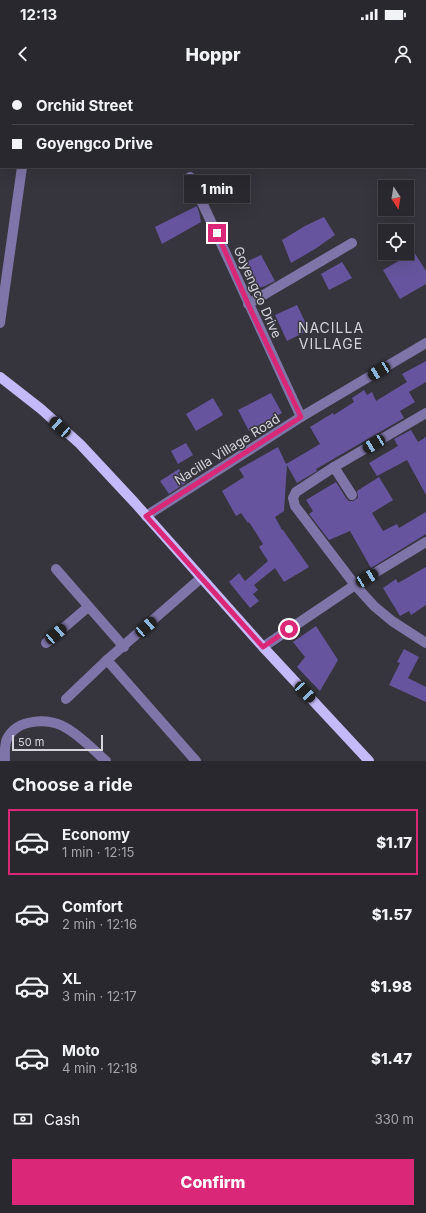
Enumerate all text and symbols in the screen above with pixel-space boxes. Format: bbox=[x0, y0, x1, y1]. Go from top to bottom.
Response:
text: 12:13 bbox=[20, 5, 57, 24]
icon: back bbox=[12, 43, 34, 65]
icon: person bbox=[392, 43, 414, 65]
text: Hoppr bbox=[185, 44, 241, 65]
text: Orchid Street bbox=[36, 96, 133, 115]
text: Goyengco Drive bbox=[36, 134, 153, 153]
callout: 1 min bbox=[184, 175, 250, 203]
north arrow bbox=[378, 180, 414, 216]
map controls bbox=[378, 180, 414, 260]
text: 1 min bbox=[201, 181, 233, 197]
route end bbox=[208, 224, 226, 242]
button: locate bbox=[378, 224, 414, 260]
street label: Goyengco Drive bbox=[231, 244, 285, 340]
district label: NACILLA VILLAGE bbox=[298, 319, 364, 352]
car bbox=[366, 360, 392, 382]
street label: Nacilla Village Road bbox=[171, 410, 283, 488]
car bbox=[47, 415, 73, 439]
car bbox=[361, 433, 387, 455]
car bbox=[354, 567, 380, 589]
car bbox=[133, 615, 159, 639]
route start bbox=[280, 620, 298, 638]
car bbox=[43, 622, 69, 646]
car bbox=[292, 679, 318, 705]
scale bar bbox=[12, 733, 103, 752]
text: 50 m bbox=[18, 735, 44, 749]
text: Choose a ride bbox=[12, 774, 133, 795]
icon: car bbox=[14, 824, 50, 860]
text: Economy bbox=[62, 825, 130, 844]
text: $1.17 bbox=[376, 833, 412, 852]
text: 1 min · 12:15 bbox=[62, 844, 134, 860]
icon: car bbox=[14, 896, 50, 932]
text: Comfort bbox=[62, 897, 123, 916]
text: $1.57 bbox=[372, 905, 412, 924]
text: 2 min · 12:16 bbox=[62, 916, 137, 932]
icon: car bbox=[14, 968, 50, 1004]
text: XL bbox=[62, 969, 82, 988]
text: $1.98 bbox=[371, 977, 412, 996]
text: 3 min · 12:17 bbox=[62, 988, 137, 1004]
icon: car bbox=[14, 1040, 50, 1076]
text: Moto bbox=[62, 1041, 100, 1060]
text: $1.47 bbox=[371, 1049, 412, 1068]
text: 4 min · 12:18 bbox=[62, 1060, 138, 1076]
icon: cash bbox=[12, 1108, 34, 1130]
text: Cash bbox=[44, 1110, 80, 1129]
text: 330 m bbox=[375, 1111, 414, 1127]
button: Confirm bbox=[12, 1159, 414, 1205]

